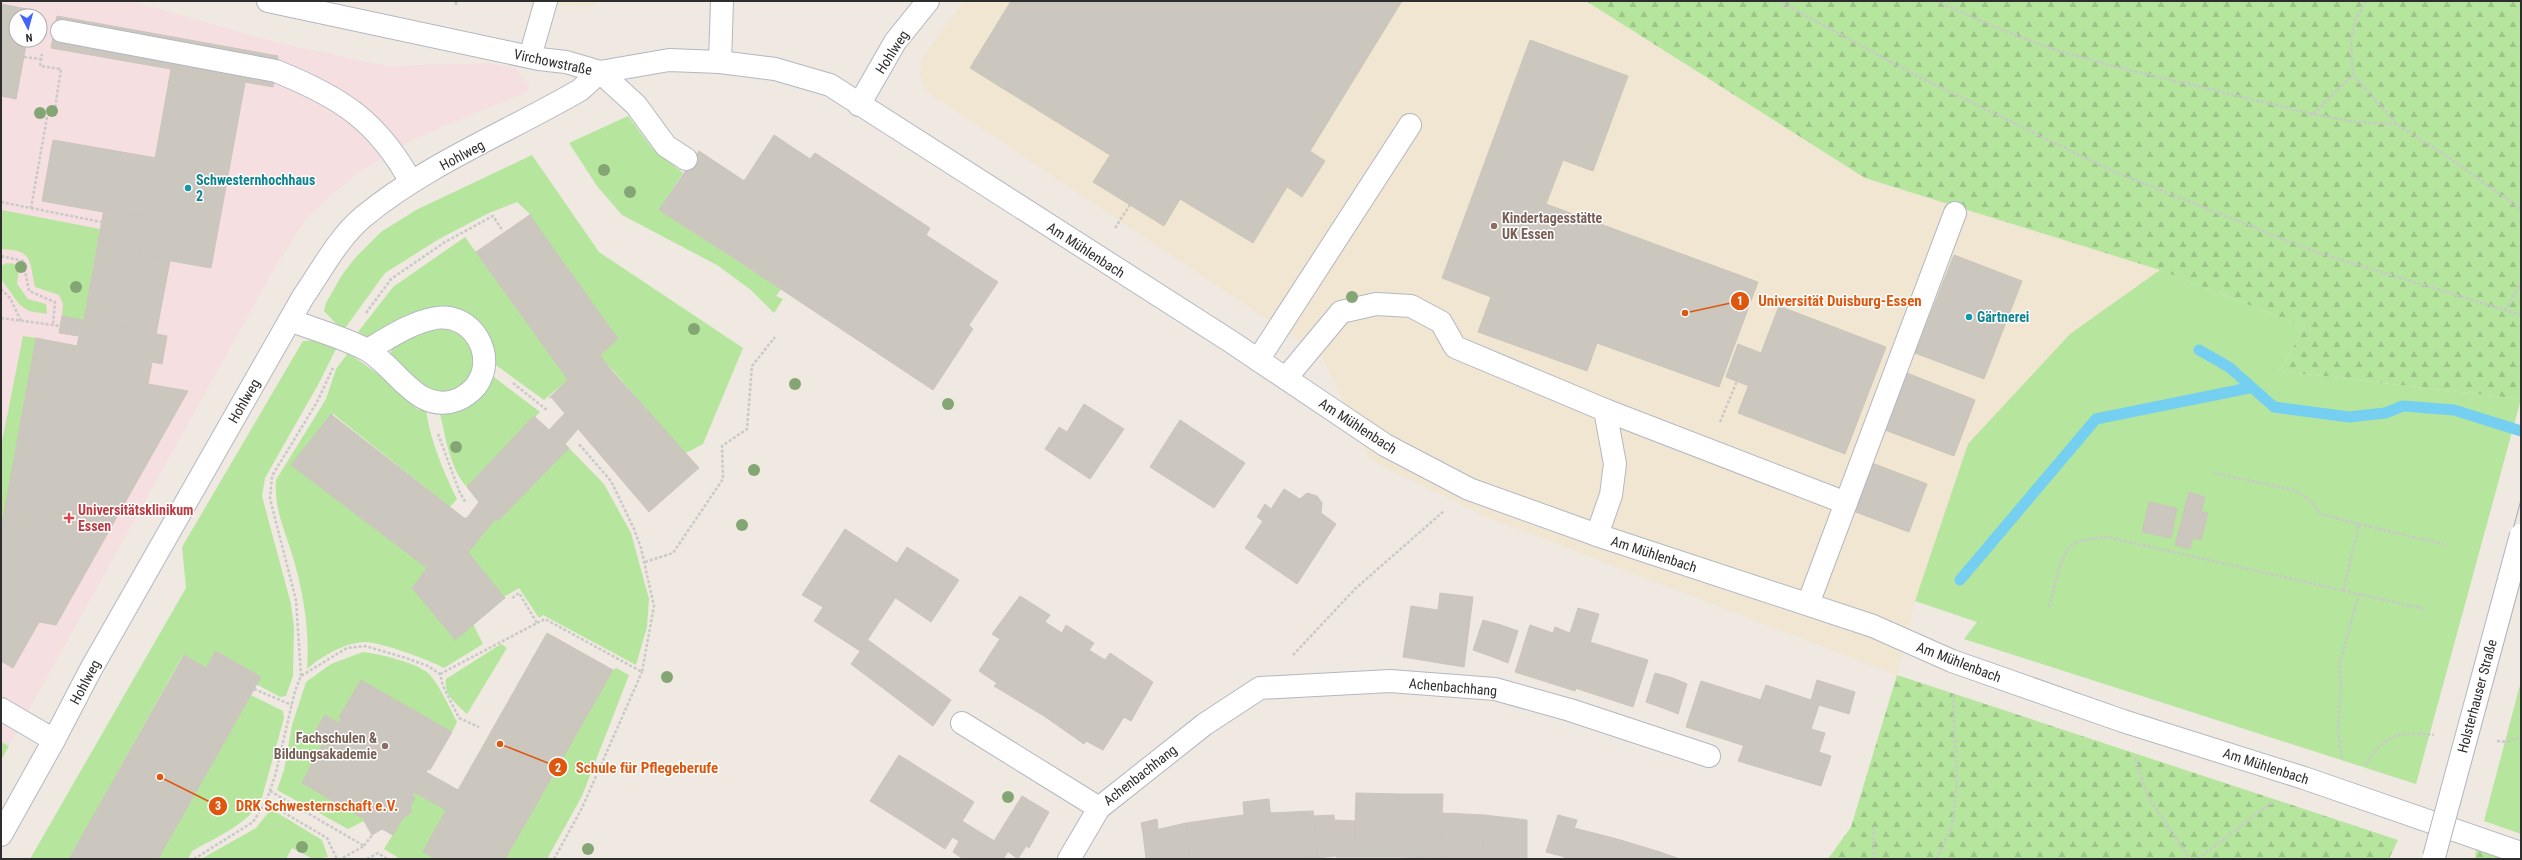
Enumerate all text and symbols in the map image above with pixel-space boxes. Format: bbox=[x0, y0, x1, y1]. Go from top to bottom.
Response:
north arrow bbox=[8, 8, 48, 48]
street label: Hohlweg bbox=[872, 27, 912, 77]
text: N bbox=[25, 31, 33, 44]
street label: Virchowstraße bbox=[512, 46, 594, 78]
street label: Hohlweg bbox=[437, 137, 487, 173]
place label: Schwesternhochhaus 2 bbox=[196, 172, 315, 204]
marker: Schwesternhochhaus 2 bbox=[183, 183, 193, 193]
place label: Kindertagesstätte UK Essen bbox=[1502, 210, 1603, 242]
street label: Am Mühlenbach bbox=[1044, 219, 1128, 281]
marker: Kindertagesstätte UK Essen bbox=[1489, 221, 1499, 231]
callout: Universität Duisburg-Essen bbox=[1730, 287, 1929, 314]
text: Universität Duisburg-Essen bbox=[1758, 292, 1922, 310]
text: 1 bbox=[1737, 294, 1743, 308]
place label: Gärtnerei bbox=[1977, 309, 2029, 325]
marker: Gärtnerei bbox=[1964, 312, 1974, 322]
street label: Hohlweg bbox=[225, 376, 263, 426]
street label: Am Mühlenbach bbox=[1316, 395, 1400, 457]
place label: Universitätsklinikum Essen bbox=[78, 502, 194, 534]
marker: Universitätsklinikum Essen bbox=[63, 512, 75, 524]
street label: Am Mühlenbach bbox=[1609, 533, 1699, 575]
street label: Holsterhauser Straße bbox=[2454, 637, 2500, 755]
street label: Am Mühlenbach bbox=[1914, 639, 2004, 685]
street label: Hohlweg bbox=[67, 657, 103, 707]
street label: Achenbachhang bbox=[1408, 675, 1498, 699]
place label: Fachschulen & Bildungsakademie bbox=[274, 730, 377, 762]
marker: Fachschulen & Bildungsakademie bbox=[380, 741, 390, 751]
street label: Achenbachhang bbox=[1100, 741, 1180, 809]
street label: Am Mühlenbach bbox=[2221, 745, 2311, 787]
callout: Schule für Pflegeberufe bbox=[548, 754, 727, 781]
text: Schule für Pflegeberufe bbox=[576, 759, 718, 777]
text: 2 bbox=[555, 761, 561, 775]
callout: DRK Schwesternschaft e.V. bbox=[208, 792, 407, 819]
text: DRK Schwesternschaft e.V. bbox=[236, 797, 398, 815]
text: 3 bbox=[215, 799, 221, 813]

